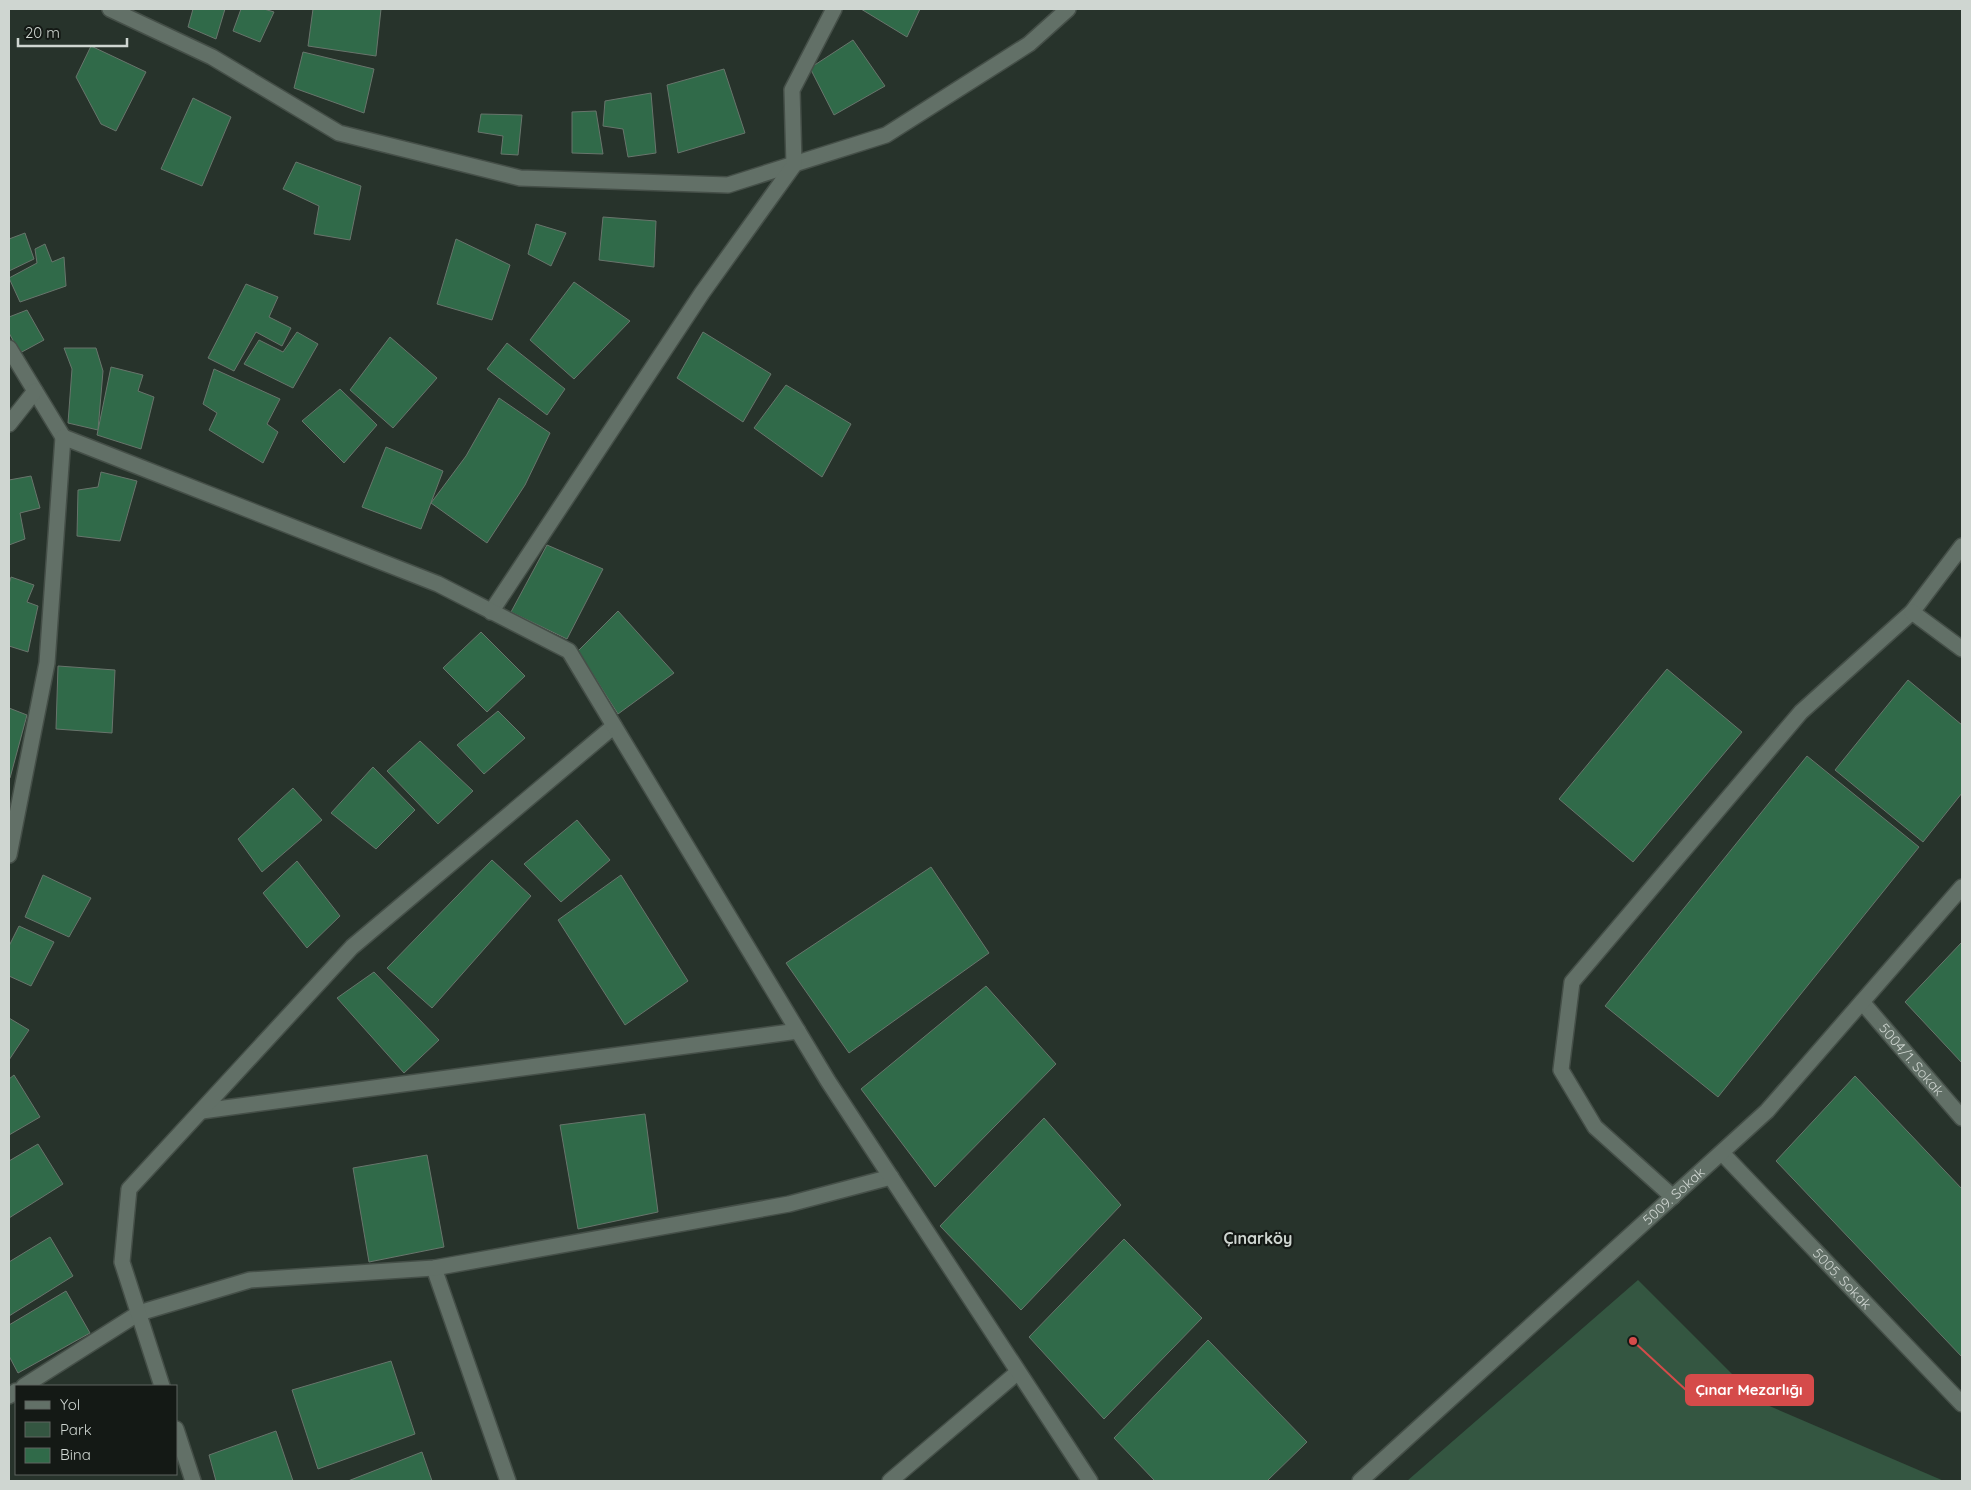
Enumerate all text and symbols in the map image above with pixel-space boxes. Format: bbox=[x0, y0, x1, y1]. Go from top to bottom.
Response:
scale bar bbox=[18, 15, 126, 47]
text: 20 m bbox=[25, 23, 60, 42]
street label: 5004/1. Sokak bbox=[1875, 1019, 1948, 1100]
street label: 5009. Sokak bbox=[1639, 1163, 1709, 1229]
district label: Çınarköy bbox=[1224, 1228, 1292, 1248]
street label: 5005. Sokak bbox=[1809, 1244, 1876, 1313]
callout: Çınar Mezarlığı bbox=[1686, 1375, 1813, 1405]
text: Çınar Mezarlığı bbox=[1695, 1380, 1803, 1399]
legend bbox=[15, 1385, 178, 1475]
text: Yol bbox=[60, 1395, 80, 1414]
text: Park bbox=[60, 1420, 92, 1439]
text: Bina bbox=[60, 1445, 91, 1464]

